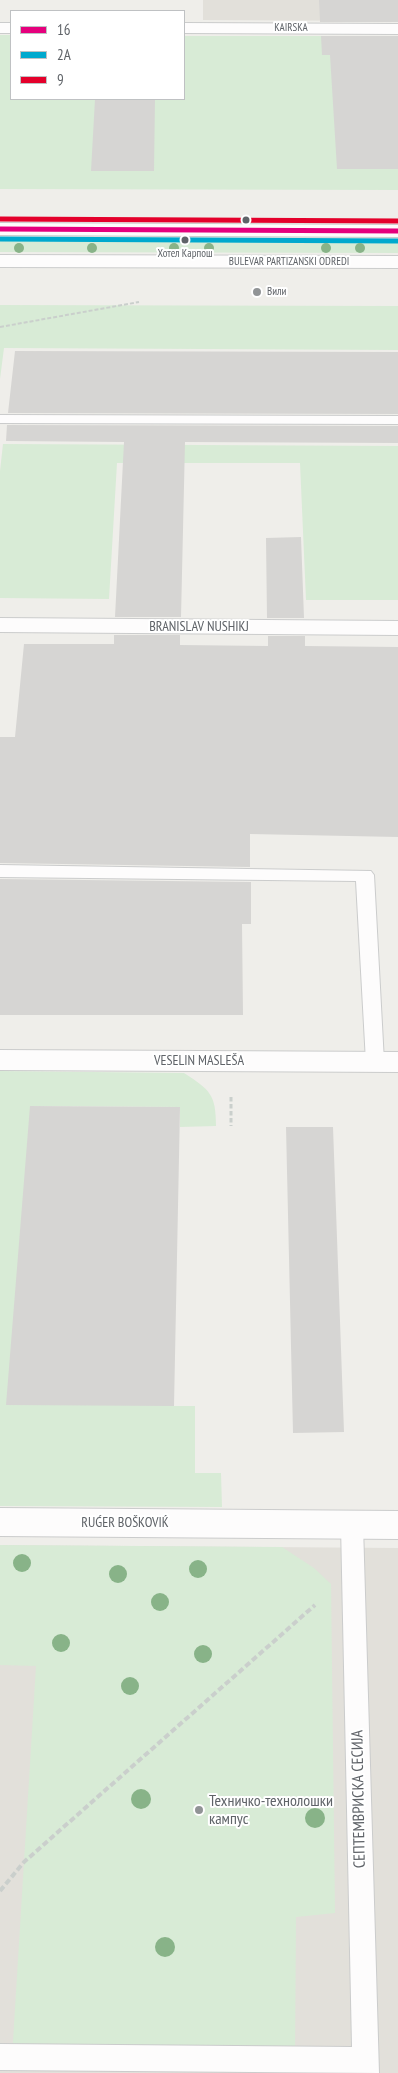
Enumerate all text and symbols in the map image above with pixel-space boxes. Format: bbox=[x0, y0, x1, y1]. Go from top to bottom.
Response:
legend bbox=[10, 10, 185, 100]
text: 16 bbox=[57, 20, 71, 39]
street label: KAIRSKA bbox=[274, 21, 308, 35]
text: 2A bbox=[57, 45, 71, 64]
text: 9 bbox=[57, 70, 64, 89]
unlabelled marker bbox=[241, 215, 251, 225]
marker: Хотел Карпош bbox=[180, 235, 190, 245]
place label: Хотел Карпош bbox=[158, 247, 212, 261]
street label: BULEVAR PARTIZANSKI ODREDI bbox=[229, 255, 349, 269]
place label: Вили bbox=[267, 285, 286, 299]
marker: Вили bbox=[251, 286, 263, 298]
street label: BRANISLAV NUSHIKJ bbox=[149, 619, 249, 635]
street label: VESELIN MASLEŠA bbox=[154, 1053, 244, 1069]
street label: RUǴER BOŠKOVIḰ bbox=[81, 1515, 169, 1531]
street label: СЕПТЕМВРИСКА СЕСИЈА bbox=[348, 1730, 370, 1868]
place label: Техничко-технолошки кампус bbox=[209, 1791, 333, 1829]
marker: Техничко-технолошки кампус bbox=[193, 1804, 205, 1816]

